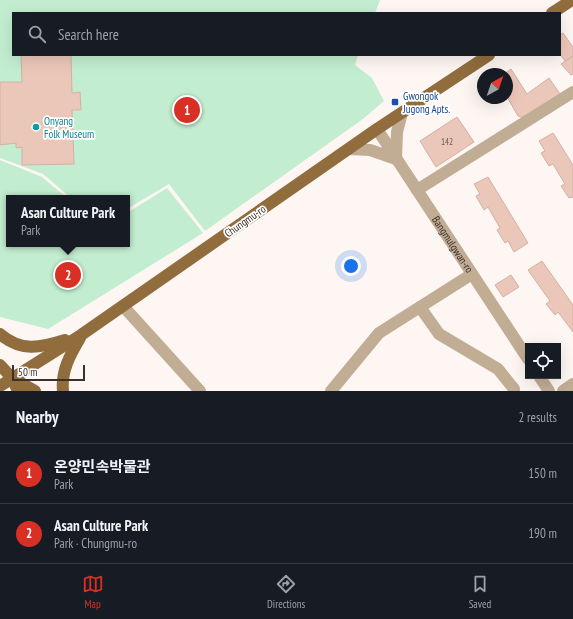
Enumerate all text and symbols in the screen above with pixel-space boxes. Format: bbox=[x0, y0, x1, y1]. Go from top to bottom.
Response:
search box bbox=[12, 12, 561, 56]
icon: search bbox=[26, 23, 48, 45]
text: Search here bbox=[58, 25, 119, 44]
north arrow bbox=[477, 68, 513, 104]
place label: Gwongok Jugong Apts. bbox=[402, 89, 450, 116]
pin: 1 bbox=[174, 95, 200, 125]
marker: Gwongok Jugong Apts. bbox=[390, 97, 400, 107]
place label: Onyang Folk Museum bbox=[44, 114, 94, 141]
marker: Onyang Folk Museum bbox=[31, 122, 41, 132]
house number: 142 bbox=[441, 136, 453, 147]
popup bbox=[6, 195, 130, 247]
street label: Chungmu-ro bbox=[222, 202, 269, 240]
text: Asan Culture Park bbox=[21, 203, 115, 222]
street label: Bangmulgwan-ro bbox=[429, 213, 477, 276]
text: Park bbox=[21, 222, 40, 239]
your location bbox=[341, 256, 361, 276]
pin: 2 bbox=[55, 260, 81, 290]
map controls bbox=[525, 343, 561, 379]
button: locate bbox=[525, 343, 561, 379]
scale bar bbox=[12, 363, 85, 382]
text: 50 m bbox=[18, 365, 37, 379]
text: Nearby bbox=[16, 406, 59, 428]
text: 2 results bbox=[518, 409, 557, 426]
text: 온양민속박물관 bbox=[54, 457, 151, 476]
text: 1 bbox=[26, 465, 32, 482]
text: 150 m bbox=[528, 465, 557, 482]
text: Park bbox=[54, 476, 73, 493]
text: Asan Culture Park bbox=[54, 516, 148, 535]
text: 2 bbox=[26, 525, 32, 542]
text: 190 m bbox=[528, 525, 557, 542]
text: Park · Chungmu-ro bbox=[54, 535, 137, 552]
tab: Map bbox=[82, 573, 104, 611]
tab: Directions bbox=[267, 573, 305, 611]
tab: Saved bbox=[469, 573, 491, 611]

